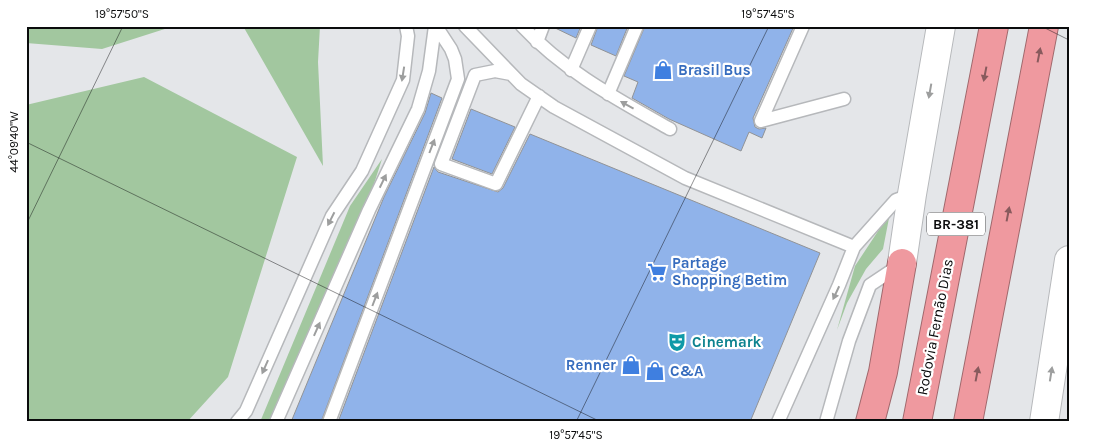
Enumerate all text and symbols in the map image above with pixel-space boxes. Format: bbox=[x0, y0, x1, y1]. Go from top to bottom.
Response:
text: 19°57'50"S bbox=[95, 7, 149, 21]
text: 19°57'45"S bbox=[741, 7, 795, 21]
one-way arrow bbox=[1035, 46, 1043, 62]
shop icon: Brasil Bus bbox=[652, 59, 674, 81]
place label: Brasil Bus bbox=[678, 61, 751, 79]
one-way arrow bbox=[399, 67, 407, 83]
one-way arrow bbox=[981, 67, 989, 82]
one-way arrow bbox=[925, 84, 933, 100]
one-way arrow bbox=[620, 101, 635, 109]
text: 44°09'40"W bbox=[7, 111, 21, 173]
one-way arrow bbox=[429, 139, 436, 154]
one-way arrow bbox=[379, 174, 387, 188]
one-way arrow bbox=[1004, 207, 1012, 222]
one-way arrow bbox=[327, 212, 335, 226]
road number: BR-381 bbox=[927, 212, 985, 235]
place label: Partage Shopping Betim bbox=[672, 254, 787, 289]
street label: Rodovia Fernão Dias bbox=[913, 257, 957, 397]
supermarket icon: Partage Shopping Betim bbox=[646, 261, 668, 283]
one-way arrow bbox=[832, 286, 840, 300]
one-way arrow bbox=[372, 291, 379, 306]
one-way arrow bbox=[313, 322, 321, 336]
theatre icon: Cinemark bbox=[666, 331, 688, 353]
place label: Cinemark bbox=[692, 333, 762, 351]
shop icon: Renner bbox=[620, 354, 642, 376]
place label: Renner bbox=[566, 356, 616, 374]
one-way arrow bbox=[261, 360, 269, 374]
shop icon: C&A bbox=[644, 360, 666, 382]
place label: C&A bbox=[670, 362, 704, 380]
one-way arrow bbox=[974, 365, 982, 381]
one-way arrow bbox=[1048, 365, 1056, 381]
text: 19°57'45"S bbox=[549, 428, 603, 442]

